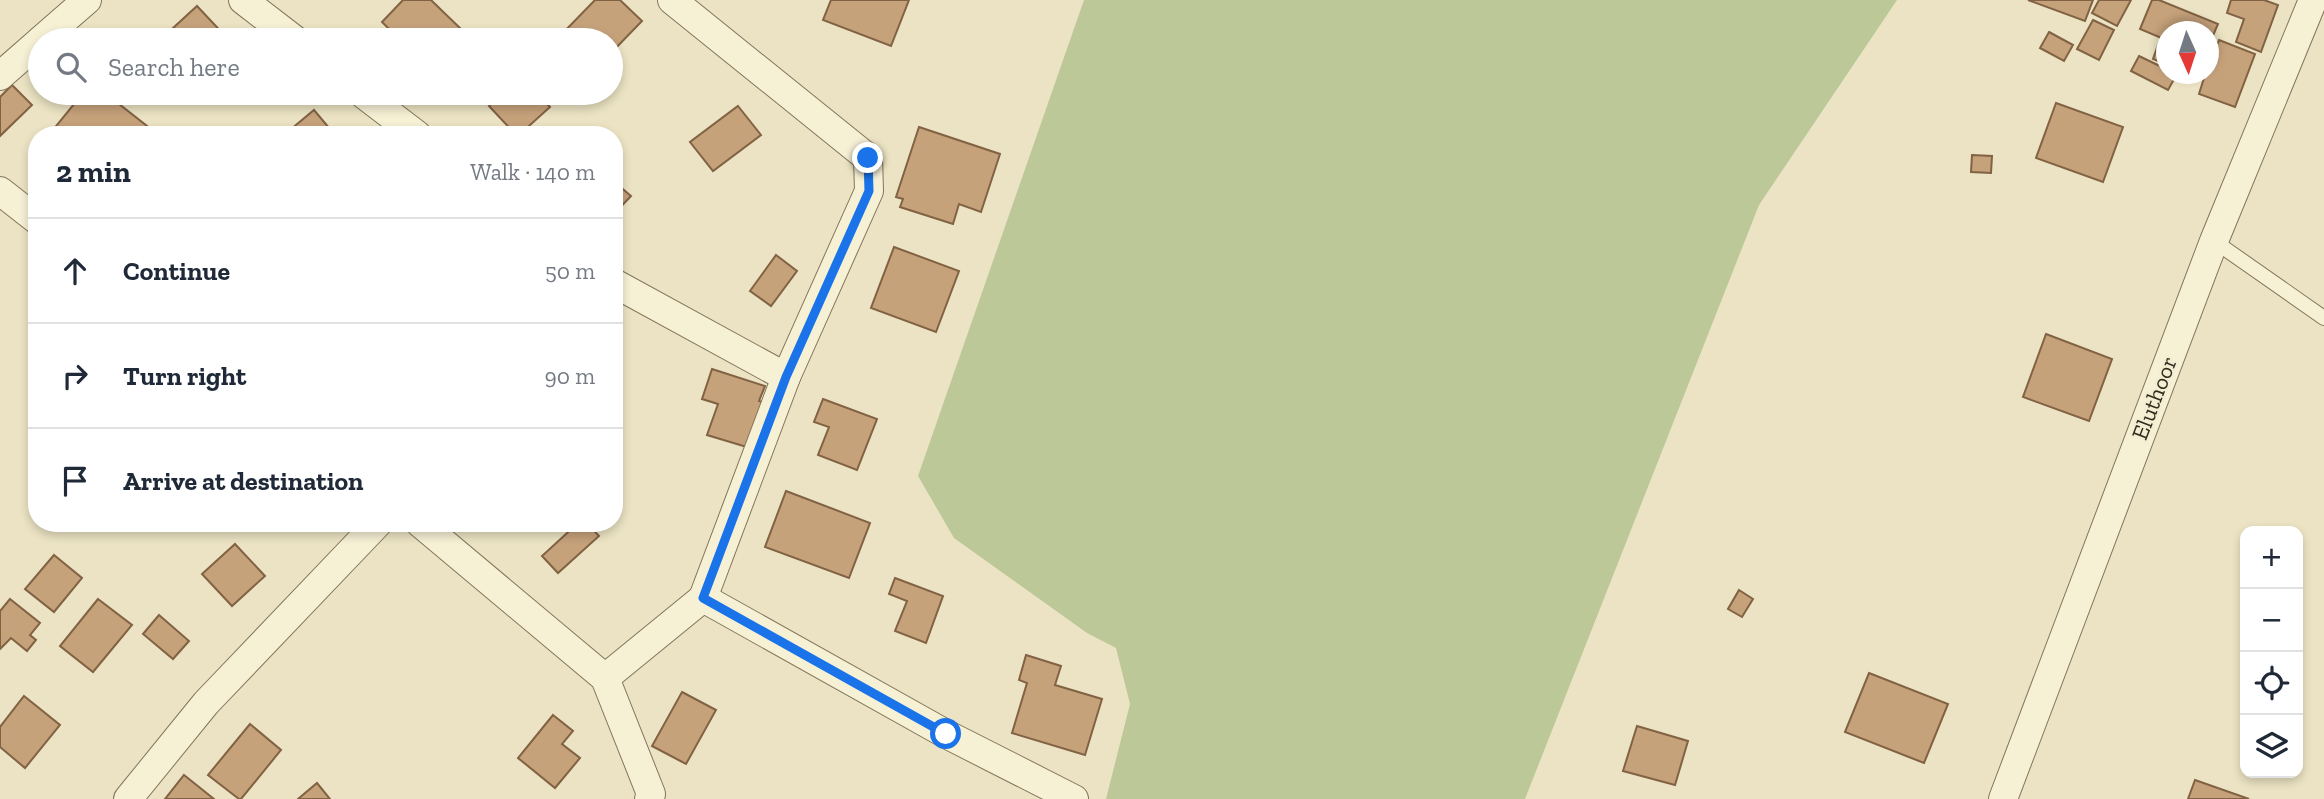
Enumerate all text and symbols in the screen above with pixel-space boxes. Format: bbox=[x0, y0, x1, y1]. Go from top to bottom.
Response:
north arrow bbox=[2156, 21, 2219, 84]
search box bbox=[28, 28, 623, 105]
icon: search bbox=[52, 48, 90, 86]
text: Search here bbox=[108, 51, 240, 83]
route end bbox=[852, 142, 883, 173]
text: 2 min bbox=[56, 154, 131, 190]
text: Walk · 140 m bbox=[470, 158, 595, 186]
icon: ahead bbox=[56, 252, 94, 290]
text: Continue bbox=[123, 255, 230, 287]
text: 50 m bbox=[545, 257, 595, 285]
street label: Eluthoor bbox=[2125, 352, 2183, 444]
icon: right bbox=[56, 357, 94, 395]
text: Turn right bbox=[123, 360, 246, 392]
text: 90 m bbox=[544, 362, 595, 390]
icon: arrive bbox=[56, 462, 94, 500]
text: Arrive at destination bbox=[123, 465, 363, 497]
map controls bbox=[2240, 526, 2303, 778]
button: + bbox=[2240, 526, 2303, 589]
button: − bbox=[2240, 589, 2303, 652]
button: locate bbox=[2240, 652, 2303, 715]
button: layers bbox=[2240, 715, 2303, 778]
route start bbox=[930, 718, 961, 749]

